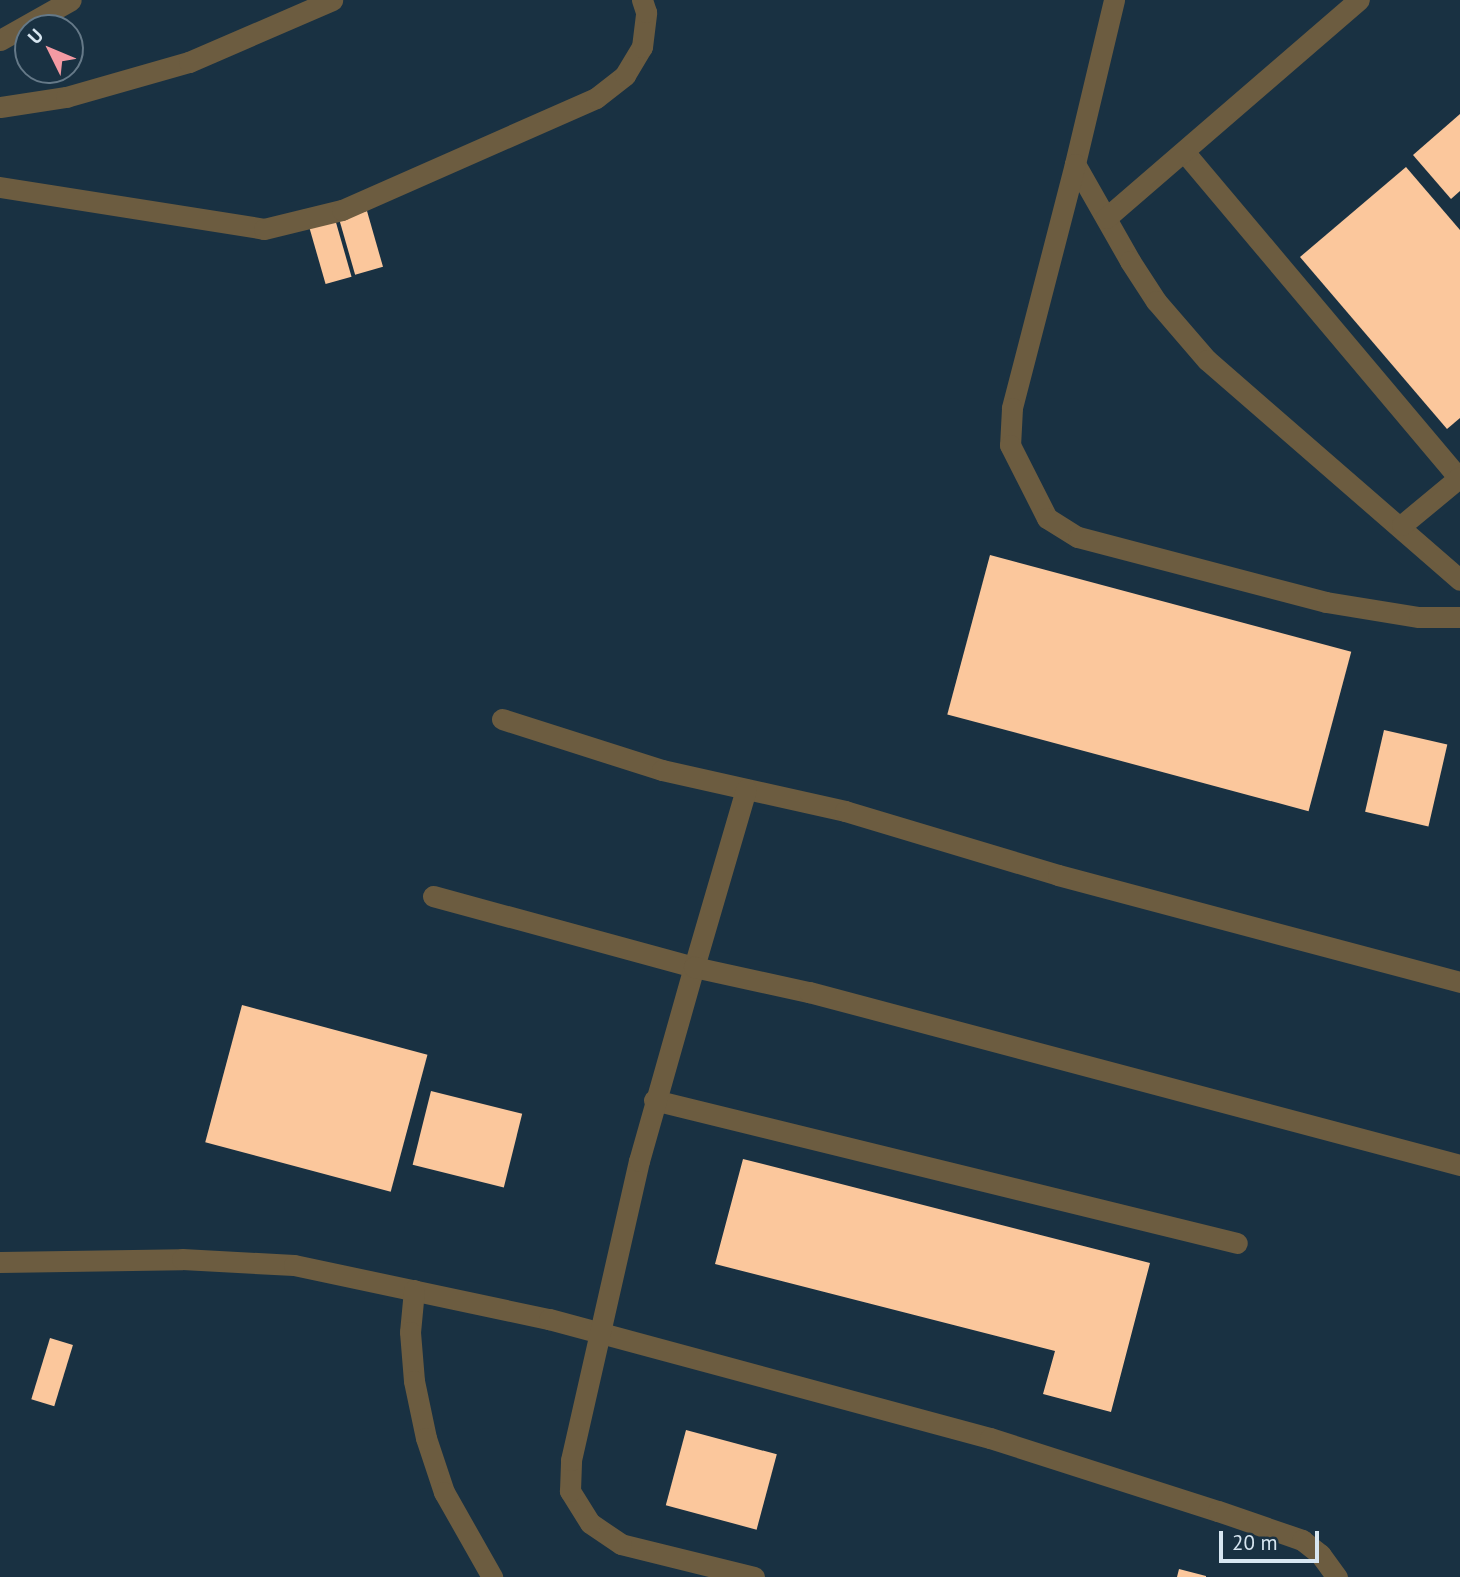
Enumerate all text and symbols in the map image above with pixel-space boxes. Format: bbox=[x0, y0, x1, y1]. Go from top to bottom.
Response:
north arrow bbox=[14, 14, 84, 84]
text: U bbox=[22, 24, 48, 49]
scale bar bbox=[1222, 1518, 1322, 1562]
text: 20 m bbox=[1232, 1529, 1278, 1556]

